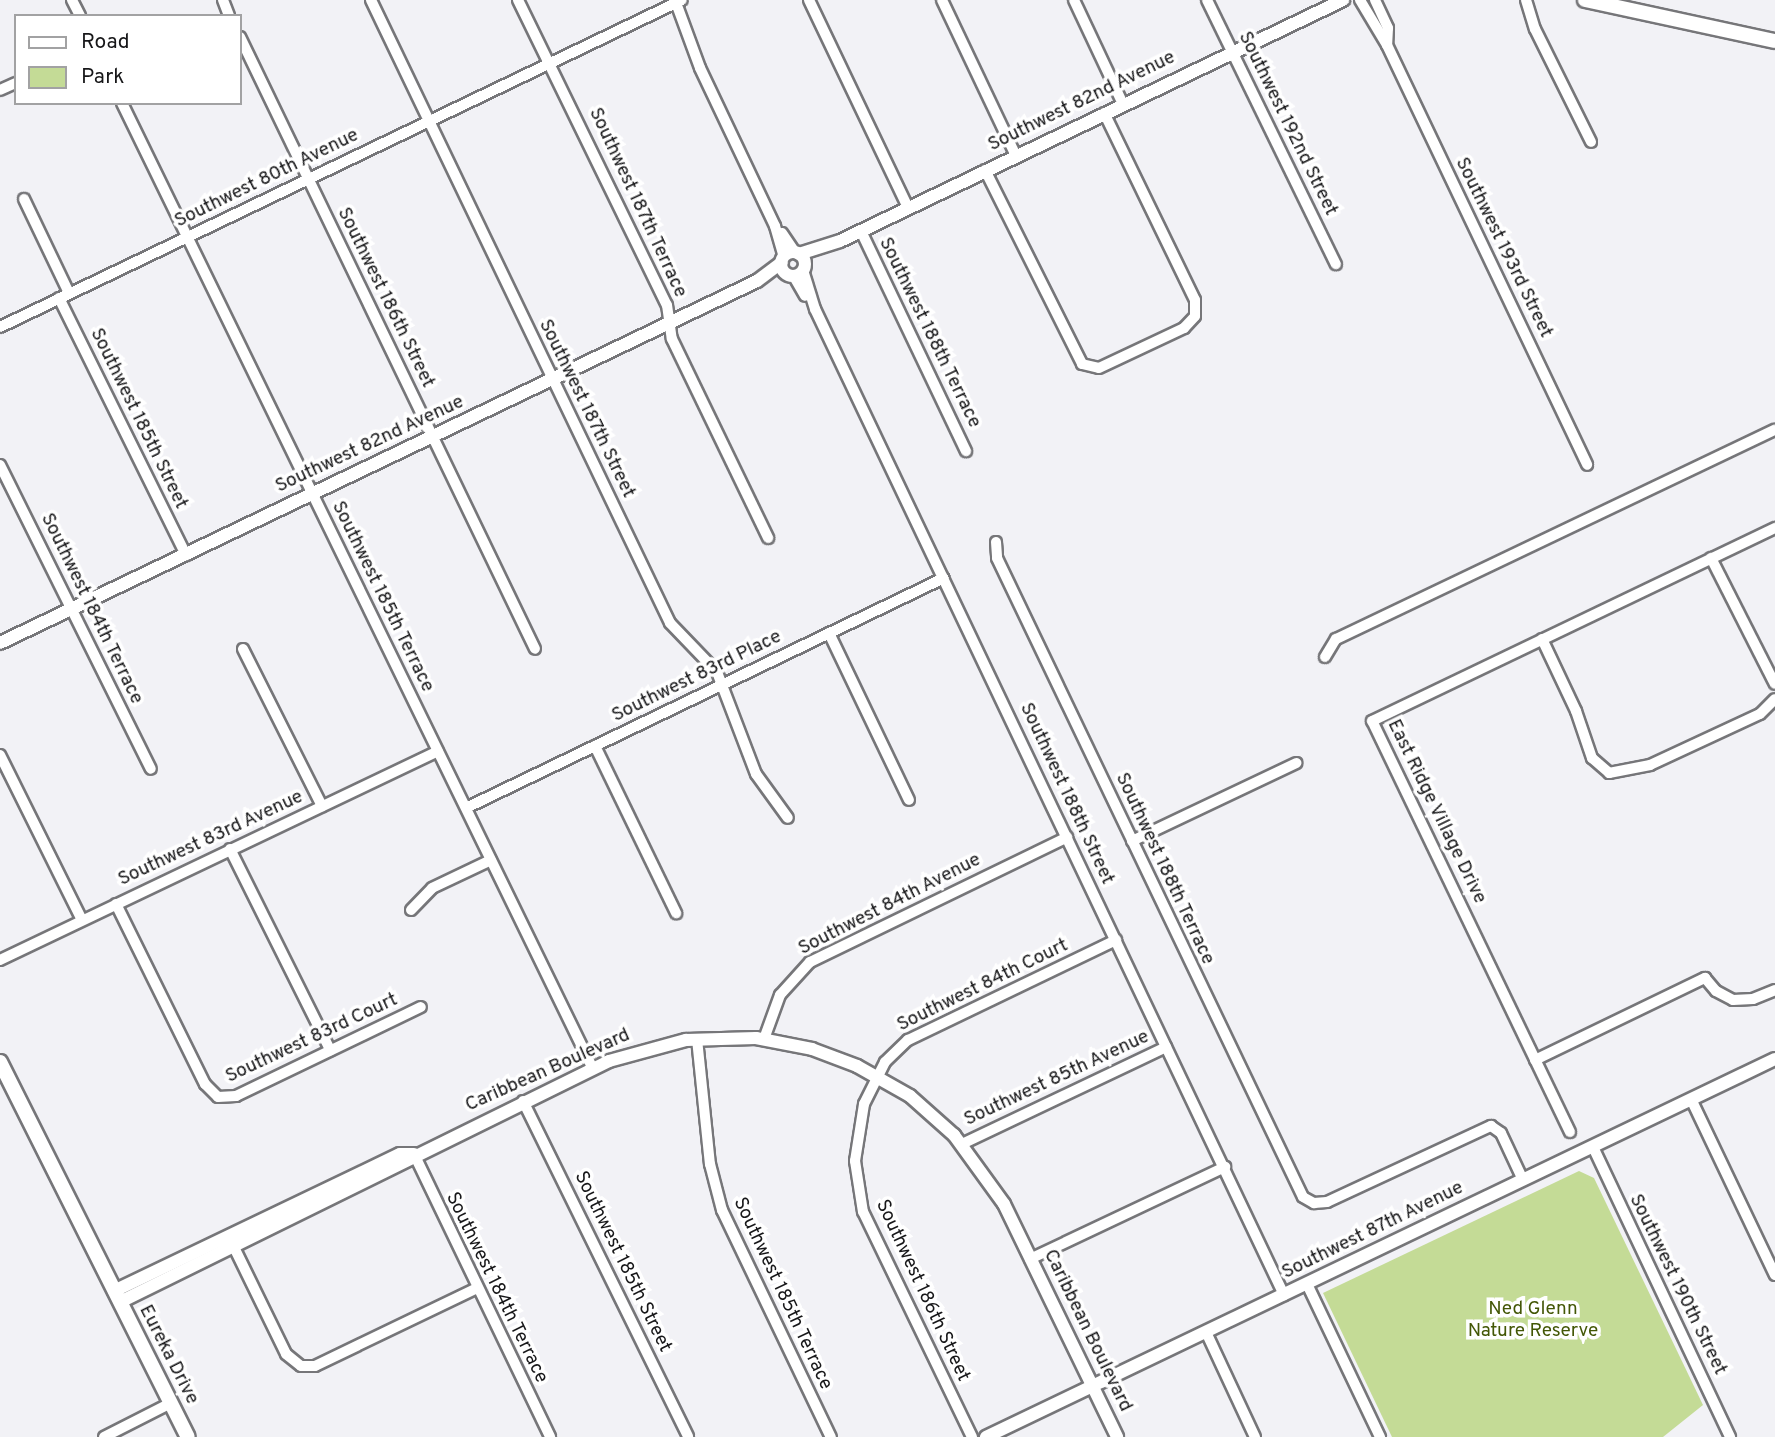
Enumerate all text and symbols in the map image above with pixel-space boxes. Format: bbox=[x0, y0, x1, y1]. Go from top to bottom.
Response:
legend bbox=[14, 14, 242, 105]
street label: Southwest 192nd Street bbox=[1232, 28, 1342, 220]
text: Road bbox=[81, 29, 130, 56]
street label: Southwest 82nd Avenue bbox=[984, 47, 1180, 157]
text: Park bbox=[81, 64, 124, 91]
street label: Southwest 187th Terrace bbox=[583, 104, 691, 302]
street label: Southwest 80th Avenue bbox=[171, 124, 363, 234]
street label: Southwest 193rd Street bbox=[1449, 154, 1557, 342]
street label: Southwest 186th Street bbox=[331, 204, 439, 392]
street label: Southwest 188th Terrace bbox=[873, 234, 985, 432]
street label: Southwest 187th Street bbox=[533, 316, 639, 502]
street label: Southwest 185th Street bbox=[84, 325, 192, 513]
street label: Southwest 82nd Avenue bbox=[272, 391, 468, 499]
street label: Southwest 185th Terrace bbox=[326, 498, 438, 696]
street label: Southwest 184th Terrace bbox=[35, 510, 147, 708]
street label: Southwest 83rd Place bbox=[609, 626, 785, 728]
street label: Southwest 188th Street bbox=[1014, 700, 1118, 888]
street label: East Ridge Village Drive bbox=[1381, 716, 1491, 908]
street label: Southwest 188th Terrace bbox=[1109, 769, 1219, 969]
street label: Southwest 83rd Avenue bbox=[115, 786, 307, 892]
street label: Southwest 84th Avenue bbox=[795, 849, 985, 961]
street label: Southwest 84th Court bbox=[894, 935, 1072, 1037]
street label: Southwest 83rd Court bbox=[222, 989, 402, 1089]
street label: Caribbean Boulevard bbox=[462, 1024, 634, 1118]
street label: Southwest 85th Avenue bbox=[960, 1026, 1154, 1132]
street label: Southwest 185th Street bbox=[568, 1168, 676, 1356]
street label: Southwest 87th Avenue bbox=[1278, 1177, 1468, 1285]
street label: Southwest 184th Terrace bbox=[440, 1189, 552, 1387]
street label: Southwest 190th Street bbox=[1623, 1191, 1731, 1379]
street label: Southwest 185th Terrace bbox=[727, 1194, 837, 1394]
street label: Southwest 186th Street bbox=[870, 1197, 974, 1385]
street label: Caribbean Boulevard bbox=[1038, 1246, 1136, 1416]
park label: Ned Glenn Nature Reserve bbox=[1468, 1299, 1598, 1343]
street label: Eureka Drive bbox=[133, 1302, 203, 1408]

